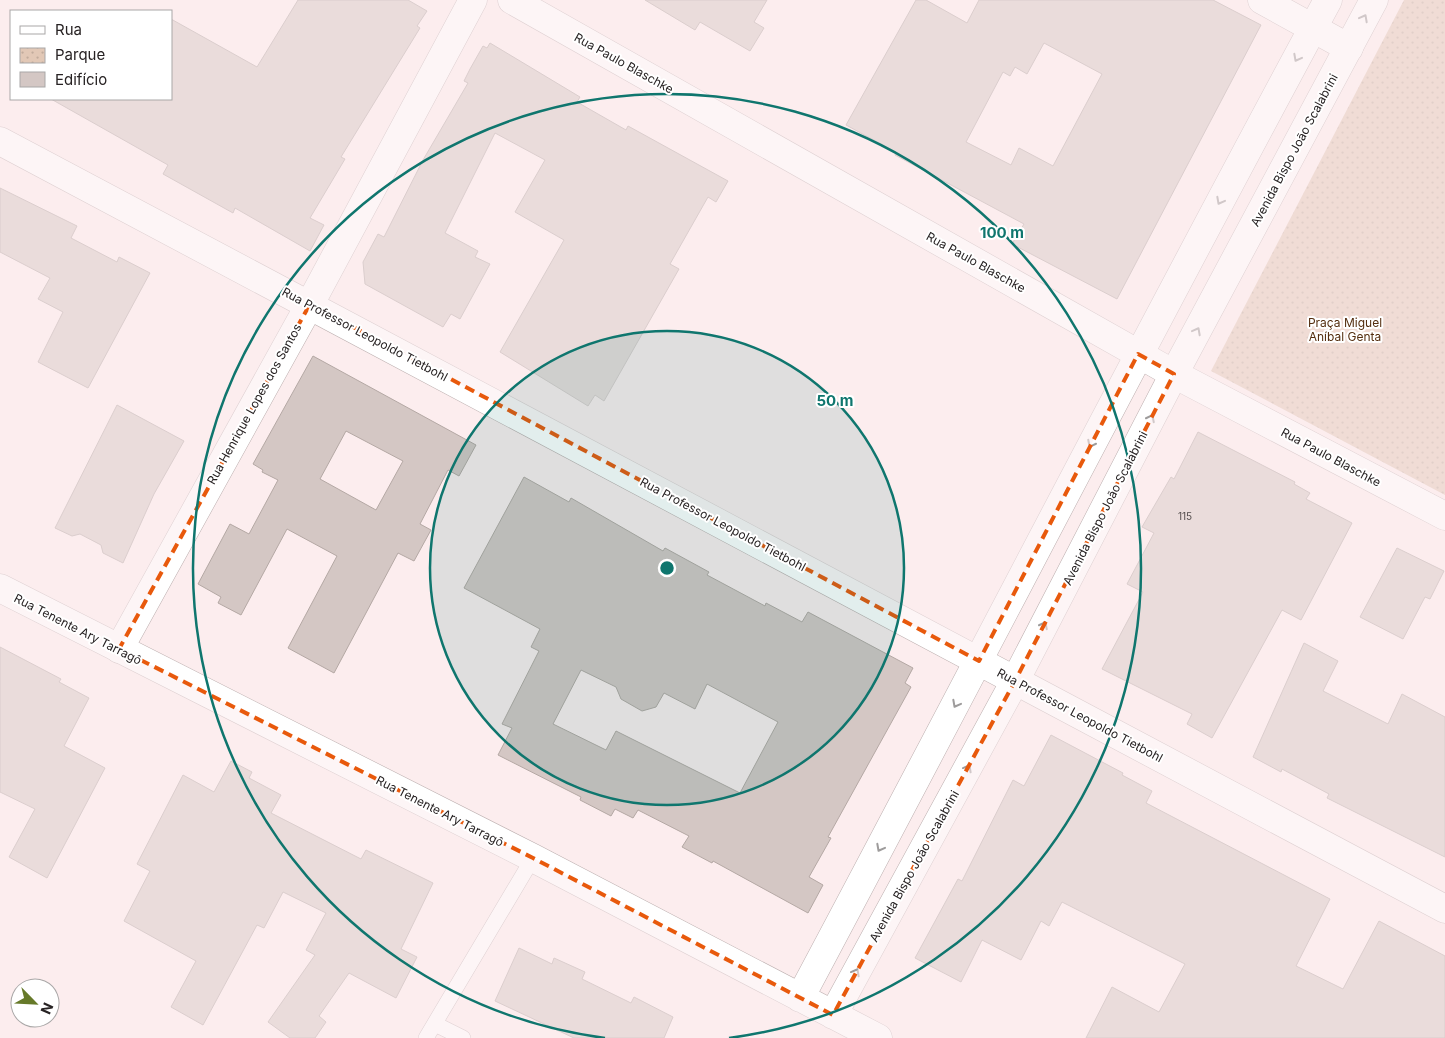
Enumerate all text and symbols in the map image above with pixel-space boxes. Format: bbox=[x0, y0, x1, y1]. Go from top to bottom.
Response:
legend bbox=[10, 10, 172, 100]
one-way arrow bbox=[1358, 15, 1368, 24]
text: Rua bbox=[55, 20, 82, 39]
street label: Rua Paulo Blaschke bbox=[572, 30, 676, 96]
text: Parque bbox=[55, 45, 105, 64]
one-way arrow bbox=[1293, 53, 1303, 62]
text: Edifício bbox=[55, 70, 107, 89]
street label: Avenida Bispo João Scalabrini bbox=[1247, 71, 1341, 229]
one-way arrow bbox=[1216, 196, 1226, 205]
text: 100 m bbox=[980, 223, 1024, 242]
street label: Rua Paulo Blaschke bbox=[924, 229, 1028, 295]
street label: Rua Professor Leopoldo Tietbohl bbox=[280, 284, 450, 384]
park label: Praça Miguel Aníbal Genta bbox=[1308, 315, 1382, 344]
street label: Rua Henrique Lopes dos Santos bbox=[203, 321, 305, 487]
one-way arrow bbox=[1191, 328, 1201, 337]
text: 50 m bbox=[817, 391, 853, 410]
one-way arrow bbox=[1145, 415, 1155, 424]
street label: Rua Paulo Blaschke bbox=[1278, 424, 1384, 490]
street label: Avenida Bispo João Scalabrini bbox=[1060, 428, 1151, 588]
one-way arrow bbox=[1087, 439, 1097, 448]
street label: Rua Professor Leopoldo Tietbohl bbox=[638, 474, 808, 574]
house number: 115 bbox=[1178, 510, 1192, 522]
centre of rings bbox=[658, 559, 676, 577]
street label: Rua Tenente Ary Tarragô bbox=[12, 590, 144, 668]
one-way arrow bbox=[1038, 621, 1048, 630]
street label: Rua Professor Leopoldo Tietbohl bbox=[995, 665, 1165, 765]
one-way arrow bbox=[952, 699, 962, 708]
one-way arrow bbox=[961, 764, 971, 773]
street label: Rua Tenente Ary Tarragô bbox=[374, 772, 506, 850]
street label: Avenida Bispo João Scalabrini bbox=[866, 788, 962, 944]
one-way arrow bbox=[876, 843, 886, 852]
one-way arrow bbox=[850, 969, 860, 978]
north arrow bbox=[10, 978, 60, 1028]
text: N bbox=[37, 1000, 57, 1017]

